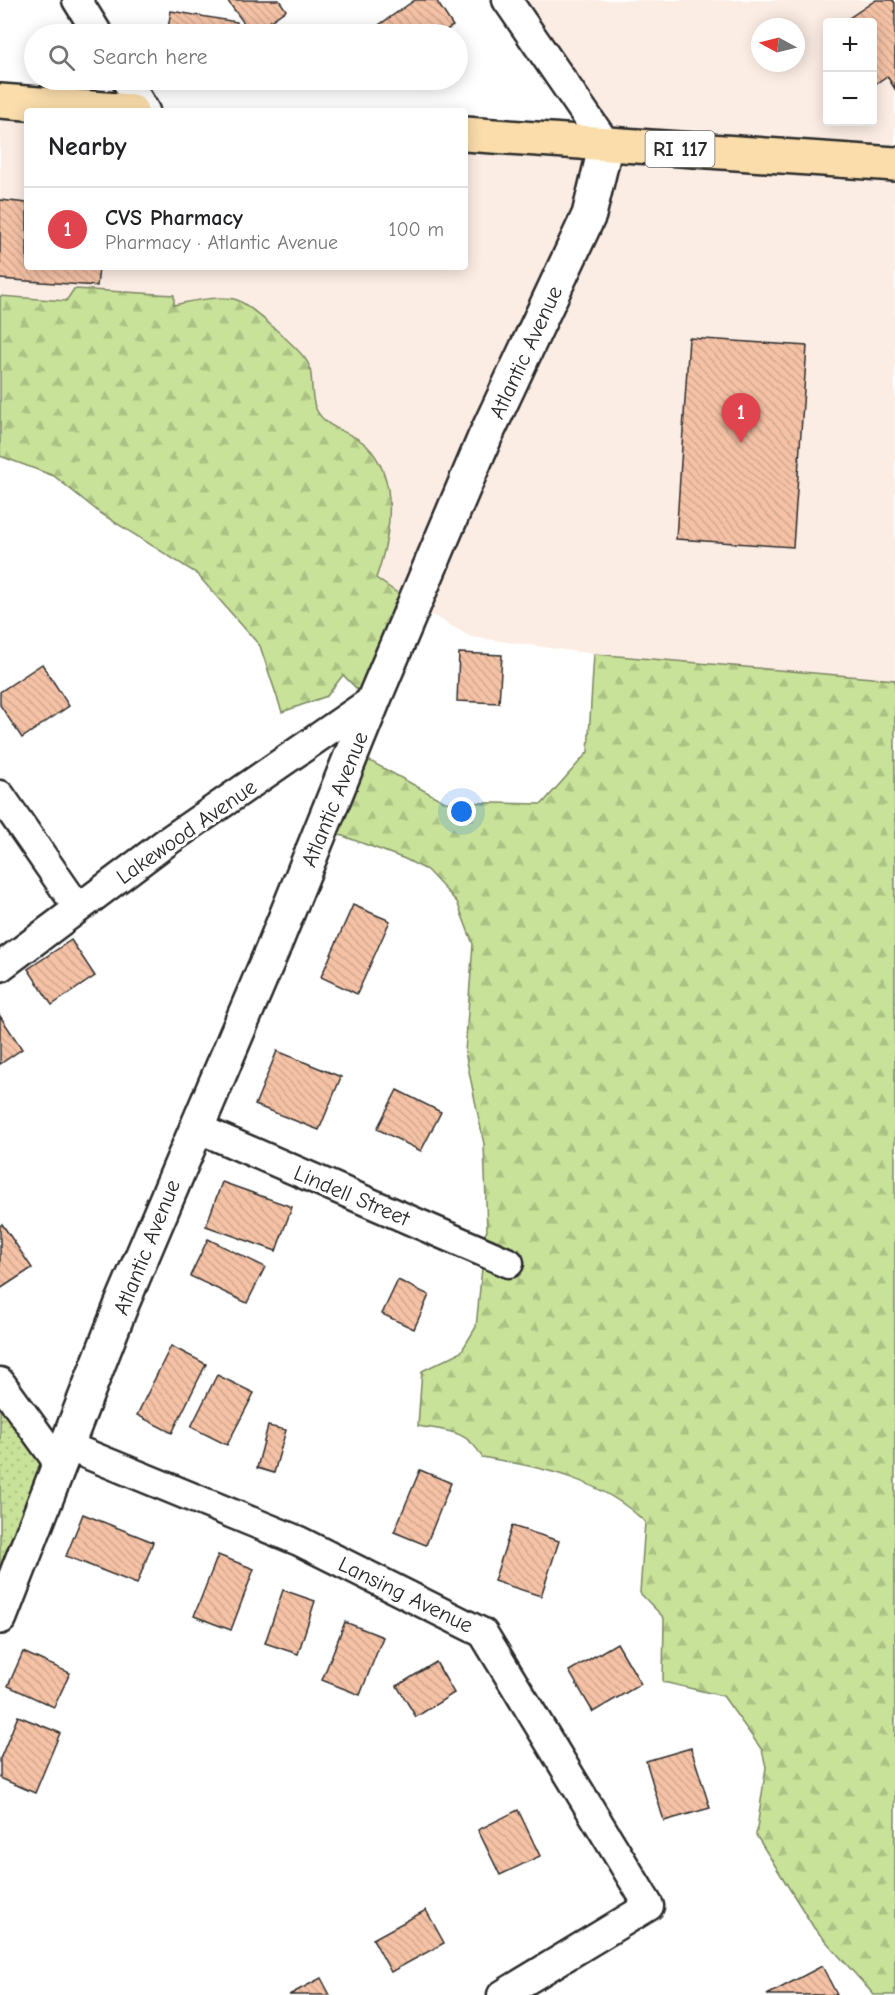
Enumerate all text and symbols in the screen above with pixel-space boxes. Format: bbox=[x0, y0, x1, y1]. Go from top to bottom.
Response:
north arrow bbox=[751, 18, 805, 72]
map controls bbox=[823, 18, 877, 126]
button: + bbox=[823, 18, 877, 72]
search box bbox=[24, 24, 468, 90]
icon: search bbox=[45, 41, 78, 74]
text: Search here bbox=[93, 44, 208, 70]
button: − bbox=[823, 72, 877, 126]
road number: RI 117 bbox=[646, 131, 714, 167]
text: Nearby bbox=[48, 132, 127, 162]
text: CVS Pharmacy bbox=[105, 205, 243, 231]
text: 1 bbox=[64, 218, 71, 241]
text: 100 m bbox=[389, 218, 444, 241]
text: Pharmacy · Atlantic Avenue bbox=[105, 231, 338, 254]
street label: Atlantic Avenue bbox=[484, 282, 568, 423]
pin: 1 bbox=[722, 394, 760, 443]
street label: Atlantic Avenue bbox=[296, 728, 374, 871]
street label: Lakewood Avenue bbox=[111, 774, 262, 890]
your location bbox=[447, 797, 476, 826]
street label: Lindell Street bbox=[290, 1160, 414, 1232]
street label: Atlantic Avenue bbox=[108, 1176, 186, 1319]
street label: Lansing Avenue bbox=[334, 1551, 477, 1639]

